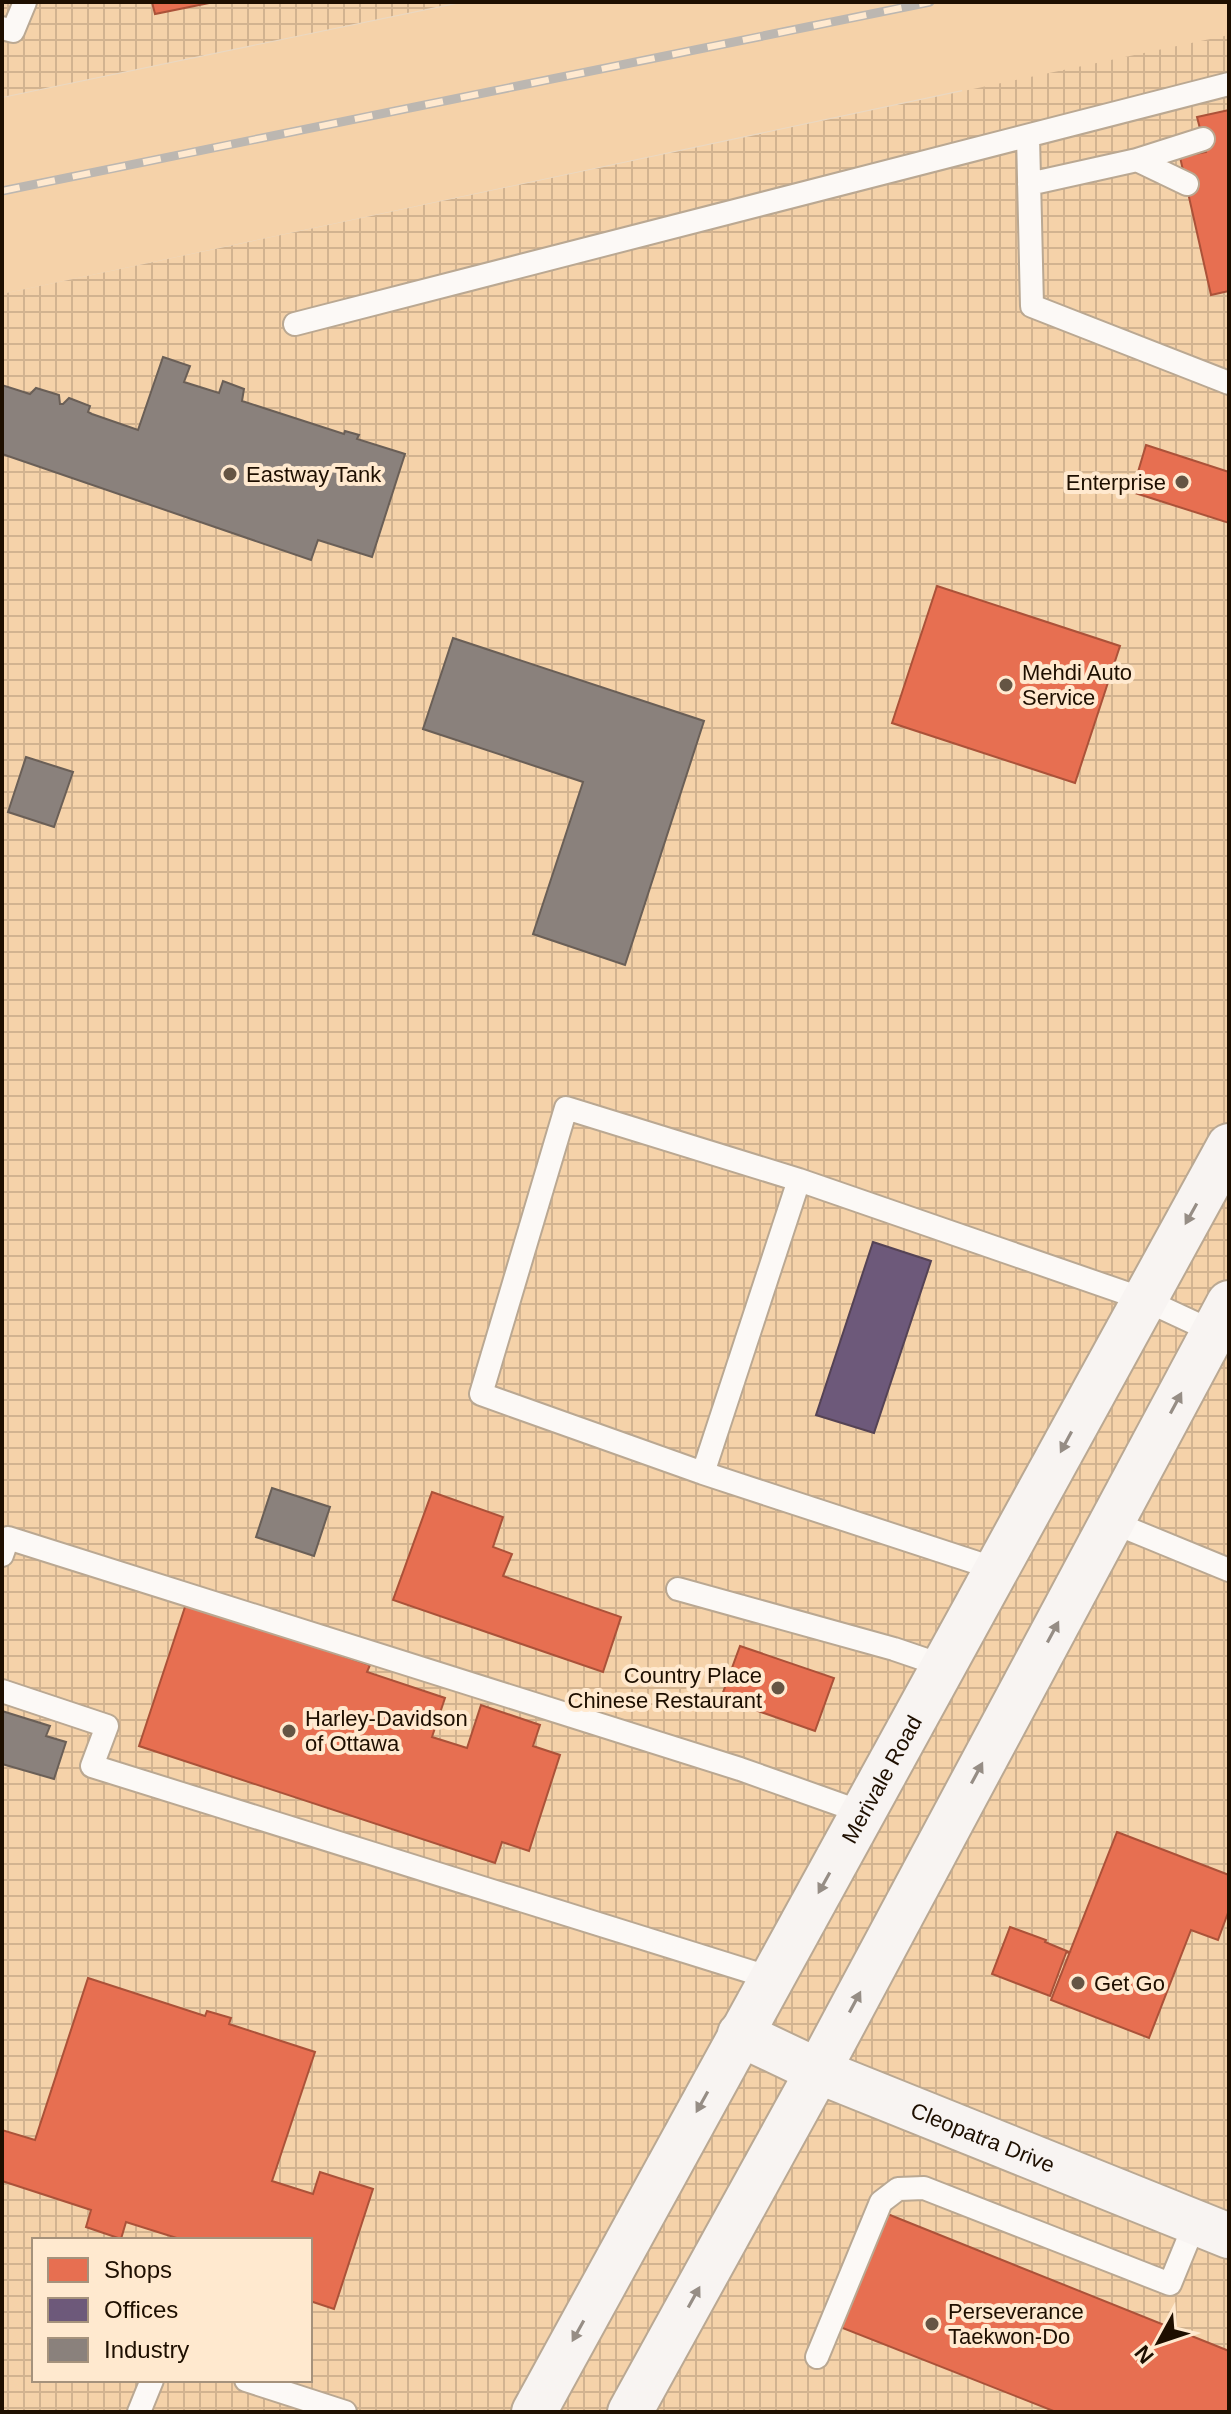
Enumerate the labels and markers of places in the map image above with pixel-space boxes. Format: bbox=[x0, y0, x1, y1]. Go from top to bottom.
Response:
place label: Eastway Tank bbox=[246, 462, 382, 487]
marker: Eastway Tank bbox=[221, 465, 239, 483]
place label: Enterprise bbox=[1066, 470, 1166, 495]
marker: Enterprise bbox=[1173, 473, 1191, 491]
place label: Mehdi Auto Service bbox=[1022, 660, 1132, 710]
marker: Mehdi Auto Service bbox=[997, 676, 1015, 694]
place label: Country Place Chinese Restaurant bbox=[568, 1663, 762, 1713]
marker: Country Place Chinese Restaurant bbox=[769, 1679, 787, 1697]
place label: Harley-Davidson of Ottawa bbox=[305, 1706, 468, 1756]
marker: Harley-Davidson of Ottawa bbox=[280, 1722, 298, 1740]
place label: Get Go bbox=[1094, 1971, 1165, 1996]
marker: Get Go bbox=[1069, 1974, 1087, 1992]
place label: Perseverance Taekwon-Do bbox=[948, 2299, 1084, 2349]
marker: Perseverance Taekwon-Do bbox=[923, 2315, 941, 2333]

